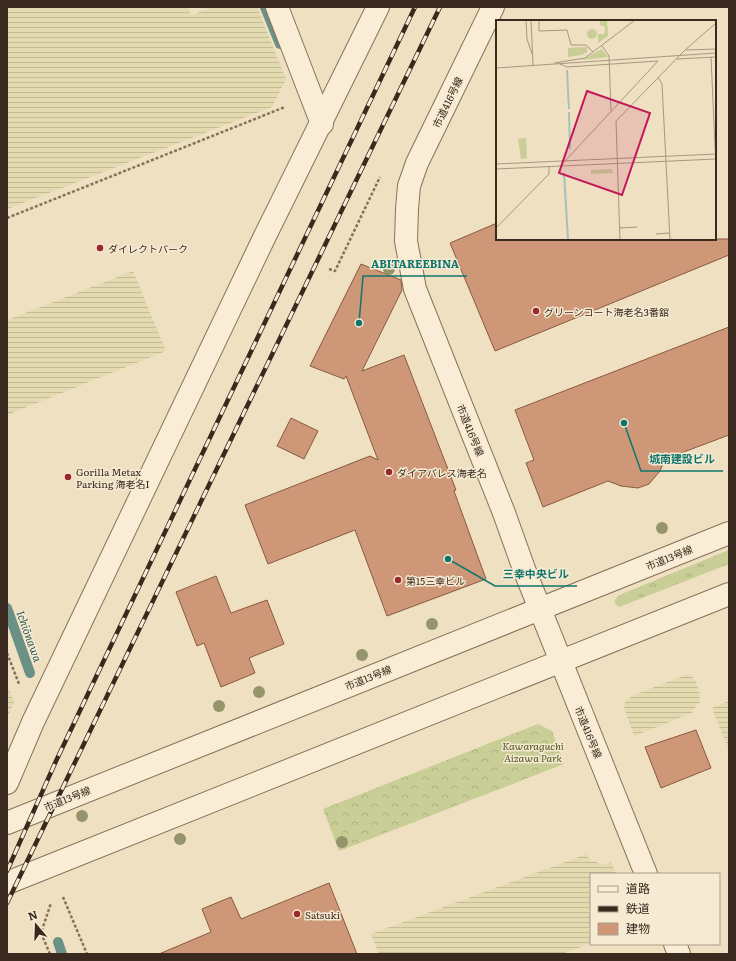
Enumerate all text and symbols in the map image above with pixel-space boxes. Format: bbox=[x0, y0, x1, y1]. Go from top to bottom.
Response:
inset map bbox=[496, 20, 716, 240]
street label: 市道416号線 bbox=[428, 74, 466, 130]
place label: ダイレクトパーク bbox=[108, 241, 188, 256]
marker: ダイレクトパーク bbox=[95, 243, 105, 253]
callout: ABITAREEBINA bbox=[363, 253, 467, 276]
text: ABITAREEBINA bbox=[371, 255, 460, 271]
place label: グリーンコート海老名3番舘 bbox=[544, 304, 669, 319]
marker: グリーンコート海老名3番舘 bbox=[531, 306, 541, 316]
street label: 市道416号線 bbox=[454, 402, 488, 458]
callout: 城南建設ビル bbox=[641, 448, 723, 471]
text: 城南建設ビル bbox=[649, 450, 715, 466]
place label: Gorilla Metax Parking 海老名I bbox=[76, 464, 150, 491]
place label: ダイアパレス海老名 bbox=[397, 465, 487, 480]
marker: ダイアパレス海老名 bbox=[384, 467, 394, 477]
marker: Gorilla Metax Parking 海老名I bbox=[63, 472, 73, 482]
street label: 市道13号線 bbox=[643, 541, 695, 573]
callout: 三幸中央ビル bbox=[495, 563, 577, 586]
text: 三幸中央ビル bbox=[503, 565, 569, 581]
place label: 第15三幸ビル bbox=[406, 573, 465, 588]
marker: 第15三幸ビル bbox=[393, 575, 403, 585]
water label: Ichiōnawa bbox=[13, 608, 47, 665]
street label: 市道13号線 bbox=[342, 661, 394, 693]
street label: 市道416号線 bbox=[572, 704, 606, 760]
park label: Kawaraguchi Aizawa Park bbox=[502, 738, 564, 765]
street label: 市道13号線 bbox=[41, 782, 93, 814]
legend bbox=[590, 873, 720, 945]
text: 道路 bbox=[626, 879, 650, 897]
text: 鉄道 bbox=[626, 899, 650, 917]
north arrow bbox=[16, 905, 56, 945]
text: N bbox=[25, 906, 39, 924]
place label: Satsuki bbox=[305, 907, 341, 922]
marker: Satsuki bbox=[292, 909, 302, 919]
text: 建物 bbox=[626, 919, 650, 937]

